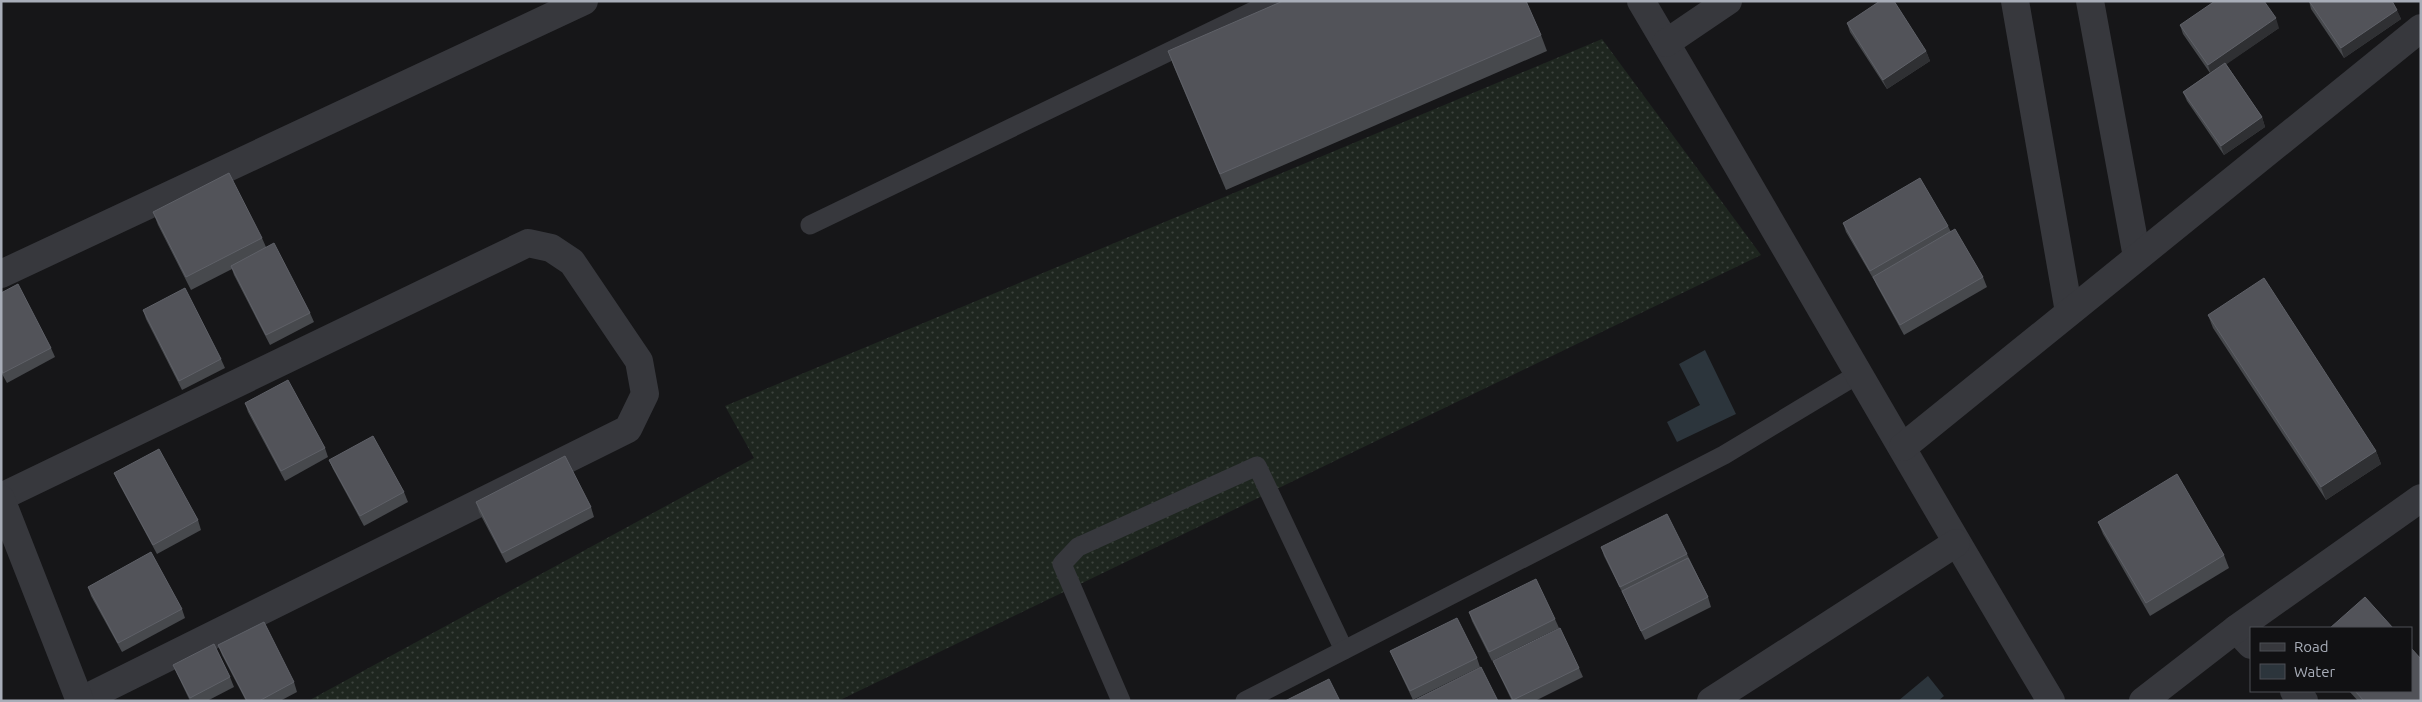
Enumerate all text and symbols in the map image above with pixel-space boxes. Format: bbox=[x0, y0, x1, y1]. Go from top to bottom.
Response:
legend bbox=[2250, 627, 2412, 692]
text: Road bbox=[2294, 638, 2329, 655]
text: Water bbox=[2294, 663, 2335, 680]

